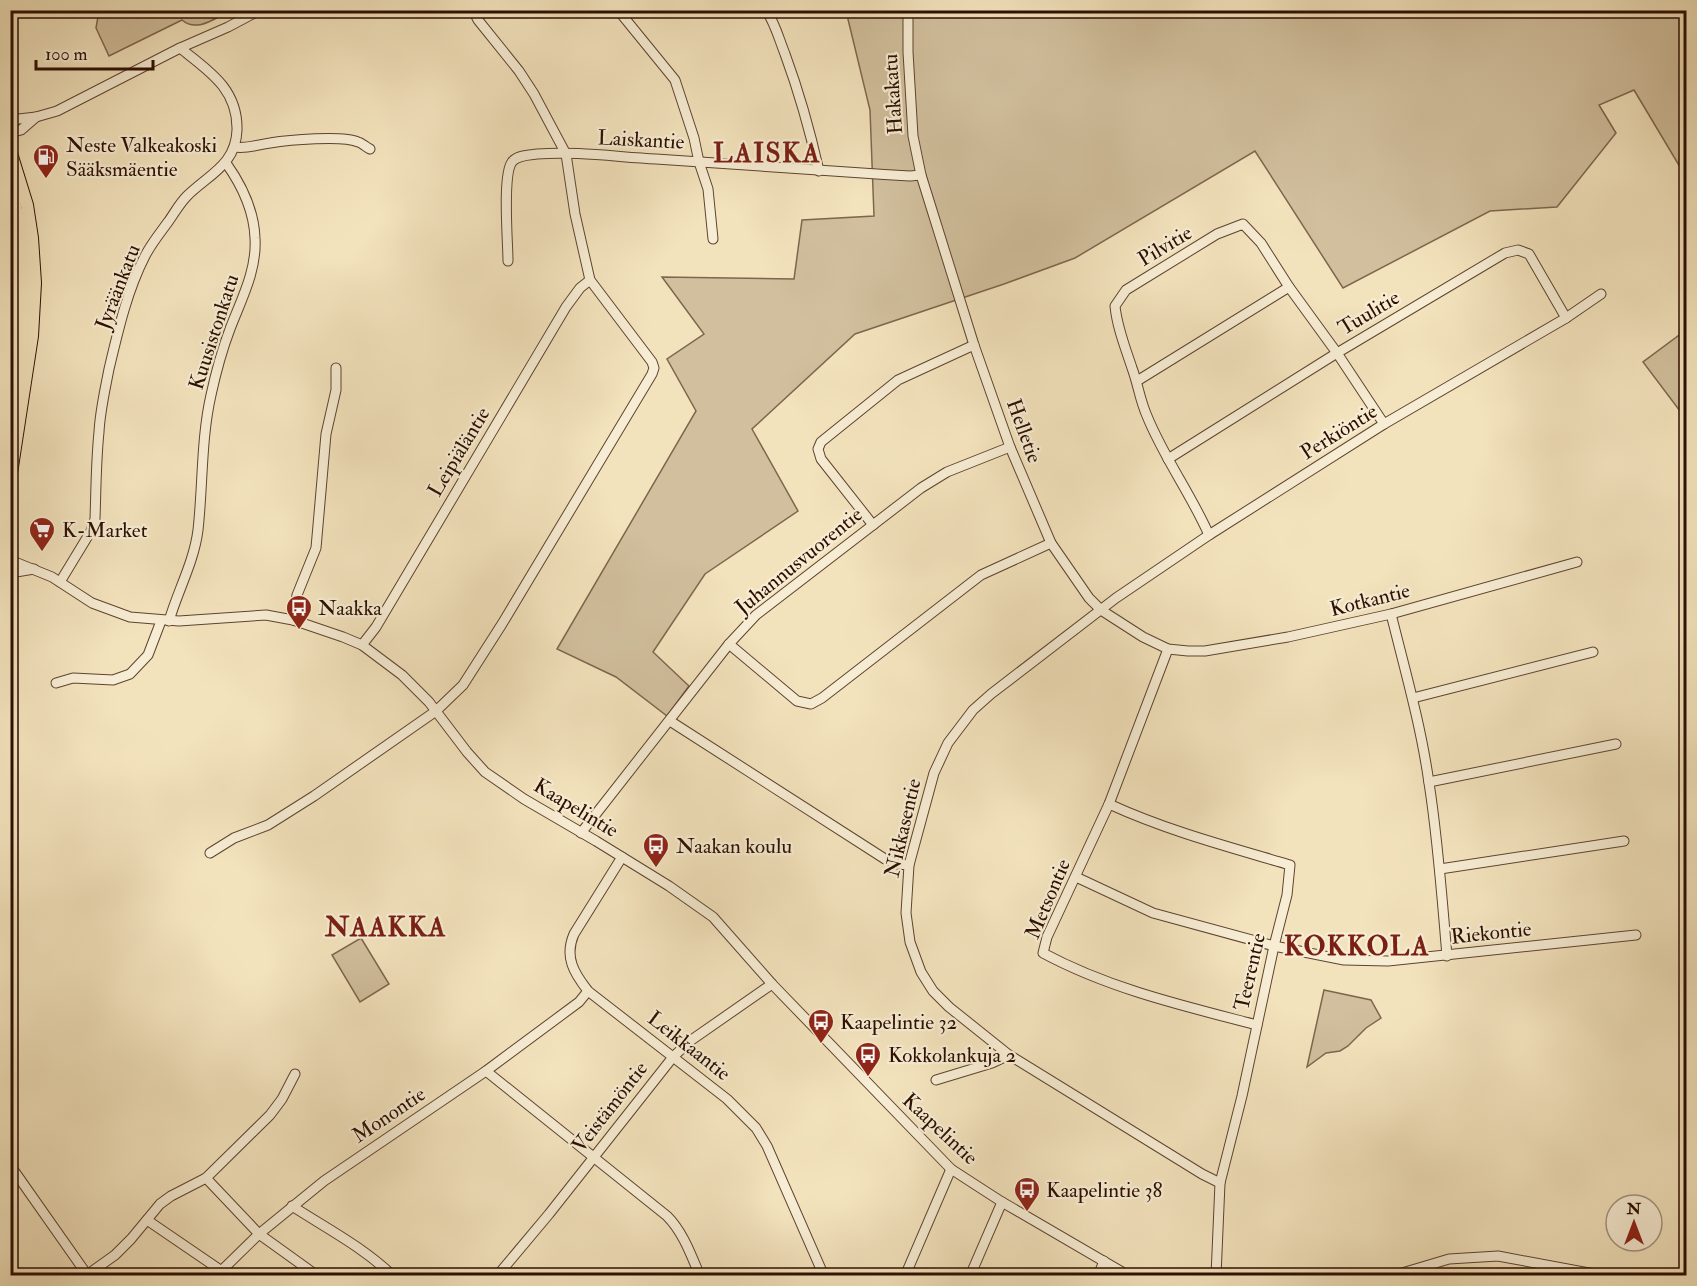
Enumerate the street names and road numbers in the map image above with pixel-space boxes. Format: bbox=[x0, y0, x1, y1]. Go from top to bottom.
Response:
street label: Hakakatu bbox=[877, 53, 909, 135]
street label: Laiskantie bbox=[597, 124, 685, 156]
street label: Pilvitie bbox=[1133, 219, 1197, 273]
street label: Jyräänkatu bbox=[89, 240, 147, 335]
street label: Kuusistonkatu bbox=[183, 271, 245, 393]
street label: Tuulitie bbox=[1333, 284, 1405, 342]
street label: Helletie bbox=[1000, 395, 1048, 467]
street label: Perkiöntie bbox=[1296, 398, 1383, 466]
street label: Leipiäläntie bbox=[422, 402, 496, 502]
street label: Juhannusvuorentie bbox=[729, 501, 868, 621]
street label: Kotkantie bbox=[1327, 577, 1413, 623]
street label: Kaapelintie bbox=[529, 772, 623, 844]
street label: Nikkasentie bbox=[879, 776, 928, 880]
street label: Metsontie bbox=[1019, 855, 1077, 943]
street label: Riekontie bbox=[1449, 915, 1533, 951]
street label: Teerentie bbox=[1228, 930, 1272, 1013]
street label: Leikkaantie bbox=[642, 1005, 736, 1087]
street label: Veistämöntie bbox=[566, 1056, 654, 1158]
street label: Monontie bbox=[347, 1081, 431, 1149]
street label: Kaapelintie bbox=[896, 1087, 984, 1171]

